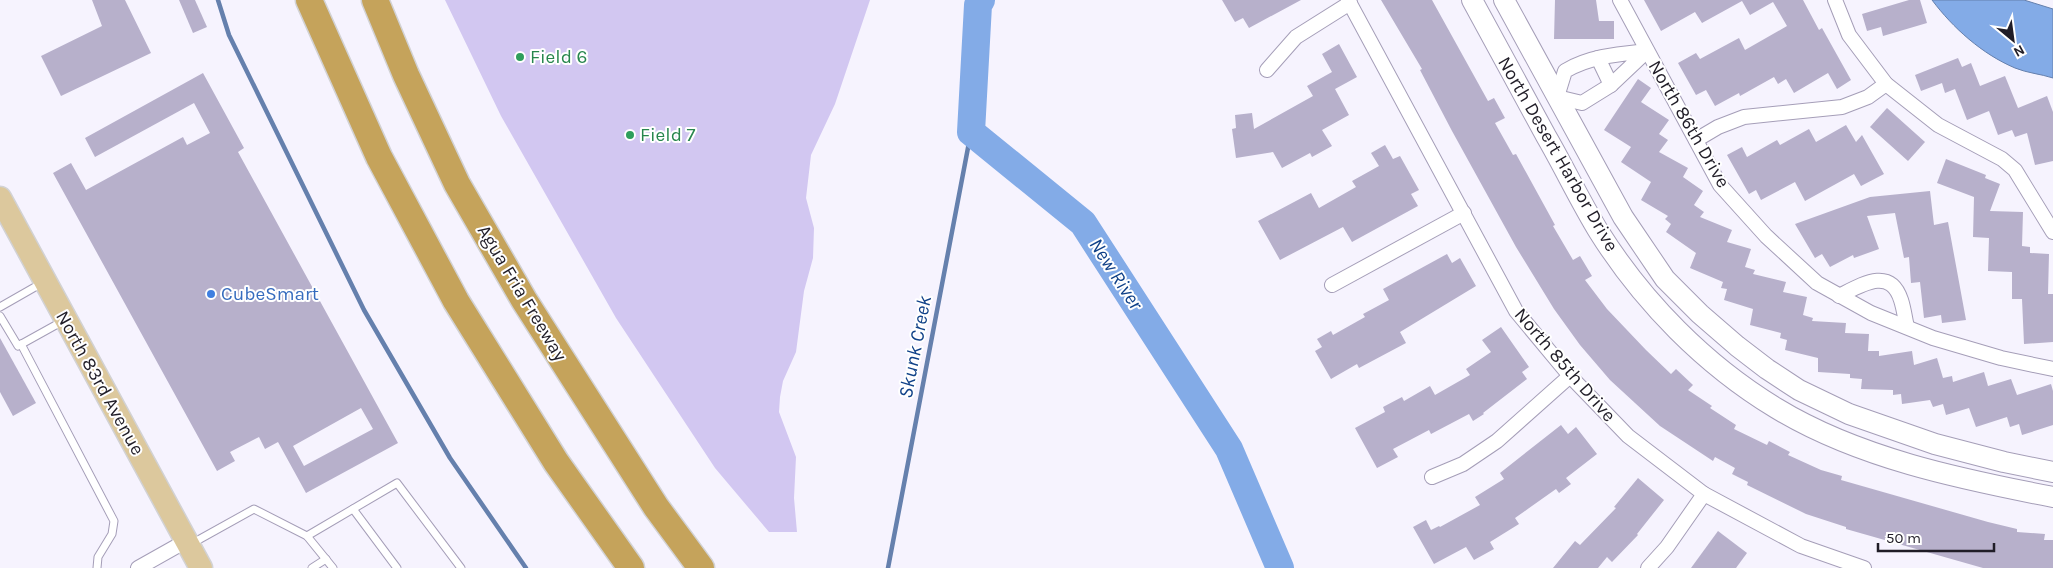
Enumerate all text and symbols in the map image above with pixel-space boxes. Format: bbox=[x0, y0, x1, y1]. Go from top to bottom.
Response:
north arrow bbox=[1988, 15, 2038, 65]
text: N bbox=[2011, 41, 2028, 61]
place label: Field 6 bbox=[530, 46, 587, 68]
marker: Field 6 bbox=[514, 51, 526, 63]
street label: North Desert Harbor Drive bbox=[1493, 53, 1623, 255]
street label: North 86th Drive bbox=[1644, 56, 1734, 192]
place label: Field 7 bbox=[640, 124, 695, 146]
marker: Field 7 bbox=[624, 129, 636, 141]
street label: Agua Fria Freeway bbox=[473, 221, 571, 365]
water label: New River bbox=[1084, 234, 1148, 315]
place label: CubeSmart bbox=[221, 283, 319, 305]
marker: CubeSmart bbox=[205, 288, 217, 300]
water label: Skunk Creek bbox=[894, 293, 936, 400]
street label: North 85th Drive bbox=[1510, 304, 1620, 426]
street label: North 83rd Avenue bbox=[51, 307, 149, 459]
scale bar bbox=[1878, 520, 1994, 552]
text: 50 m bbox=[1886, 529, 1921, 547]

